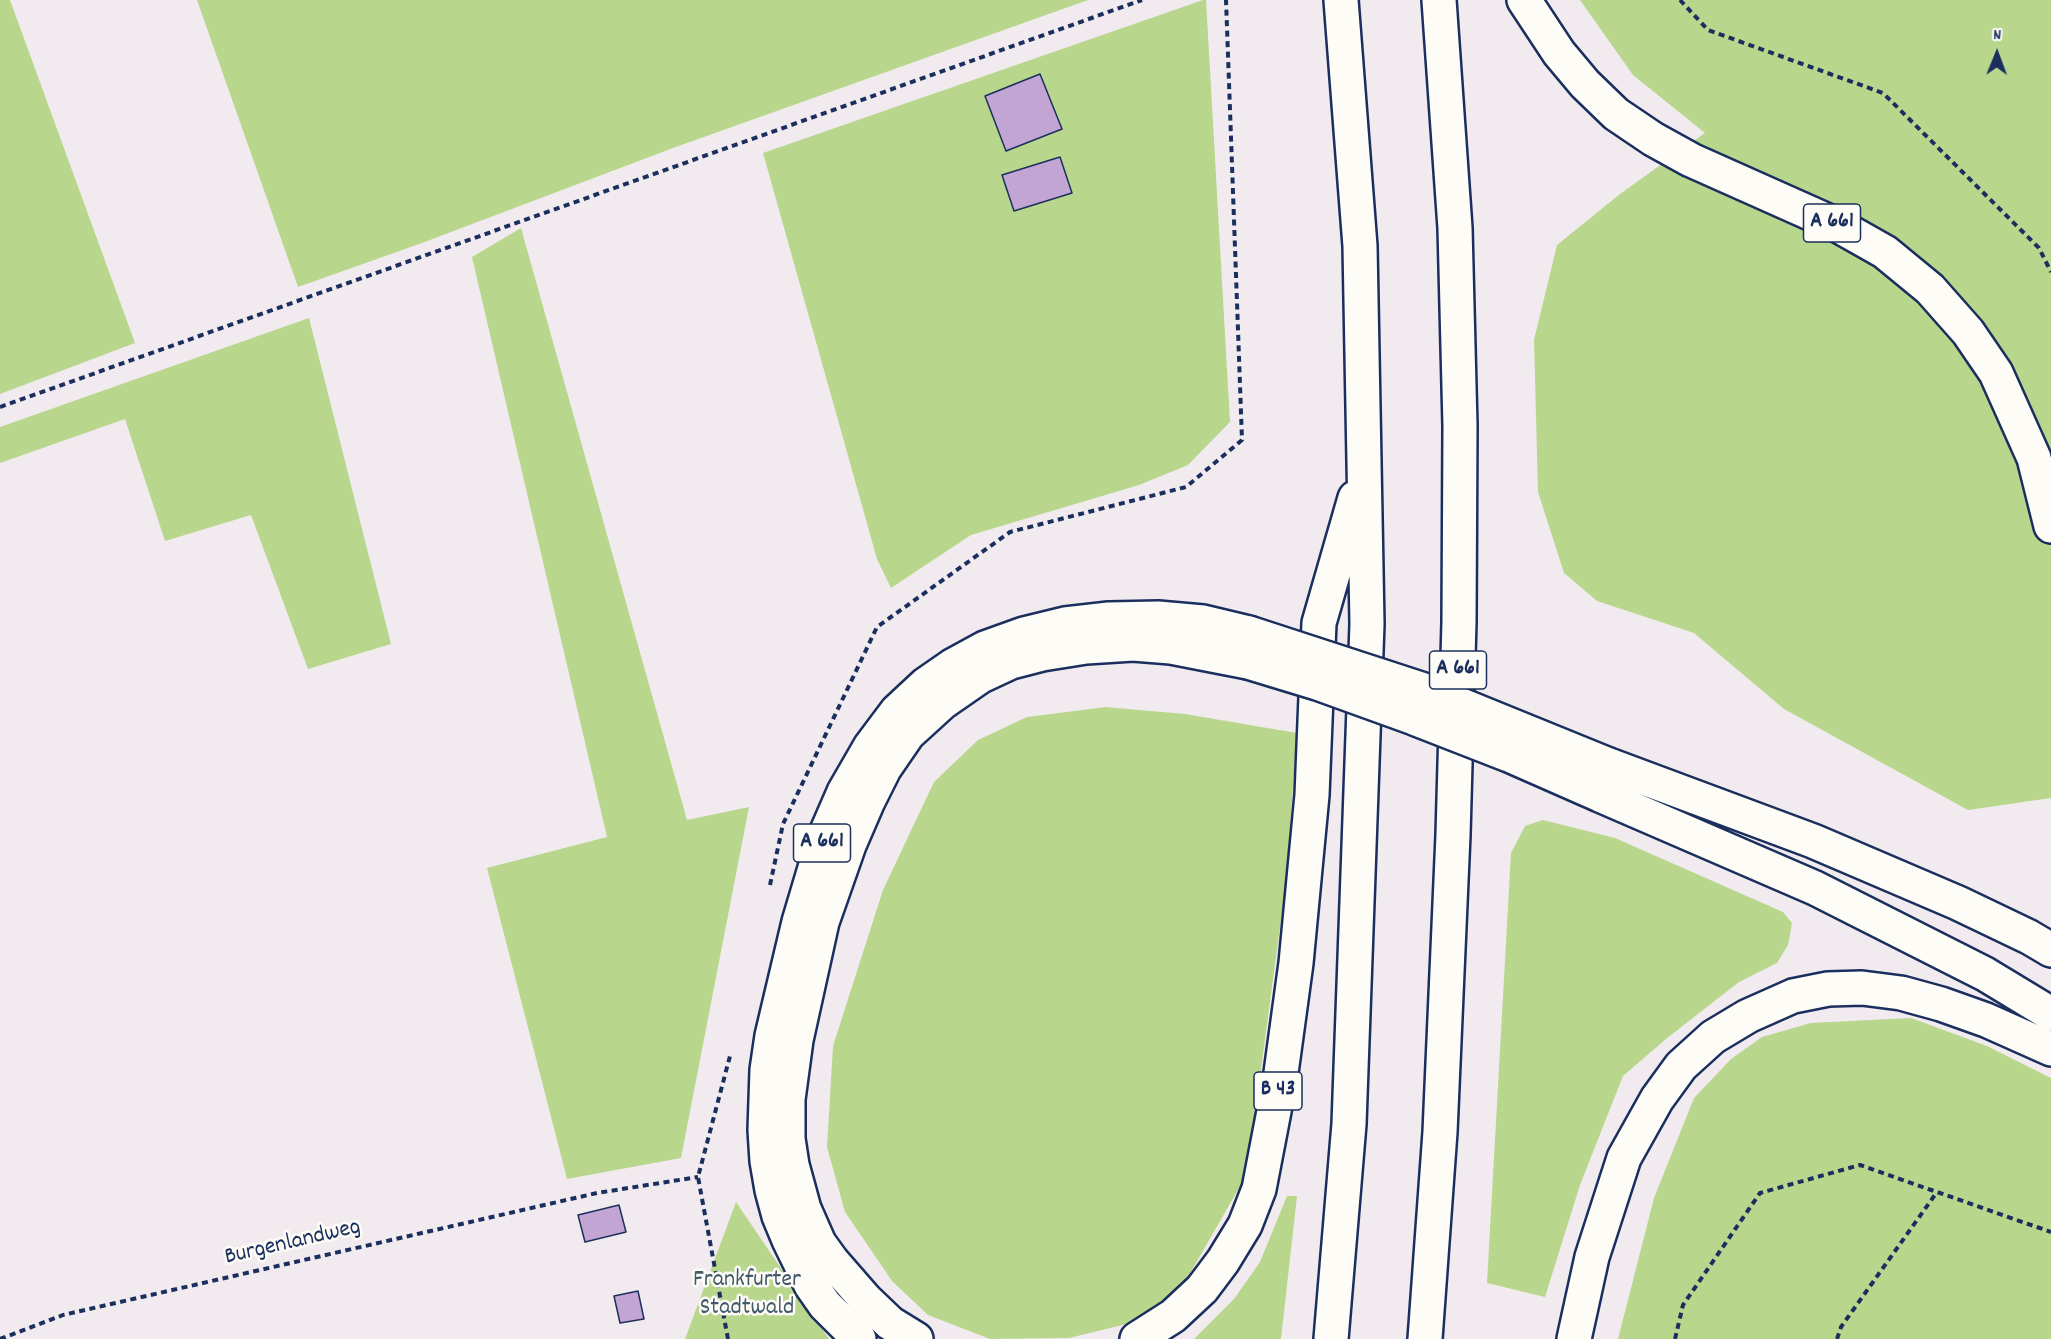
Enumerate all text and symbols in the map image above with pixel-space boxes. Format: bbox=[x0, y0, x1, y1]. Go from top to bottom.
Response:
north arrow bbox=[1967, 24, 2027, 84]
text: N bbox=[1993, 24, 2001, 47]
road number: A 661 bbox=[1804, 204, 1860, 242]
road number: A 661 bbox=[1430, 651, 1486, 689]
road number: A 661 bbox=[794, 824, 850, 862]
road number: B 43 bbox=[1254, 1072, 1302, 1110]
street label: Burgenlandweg bbox=[222, 1214, 364, 1274]
park label: Frankfurter Stadtwald bbox=[693, 1268, 801, 1324]

